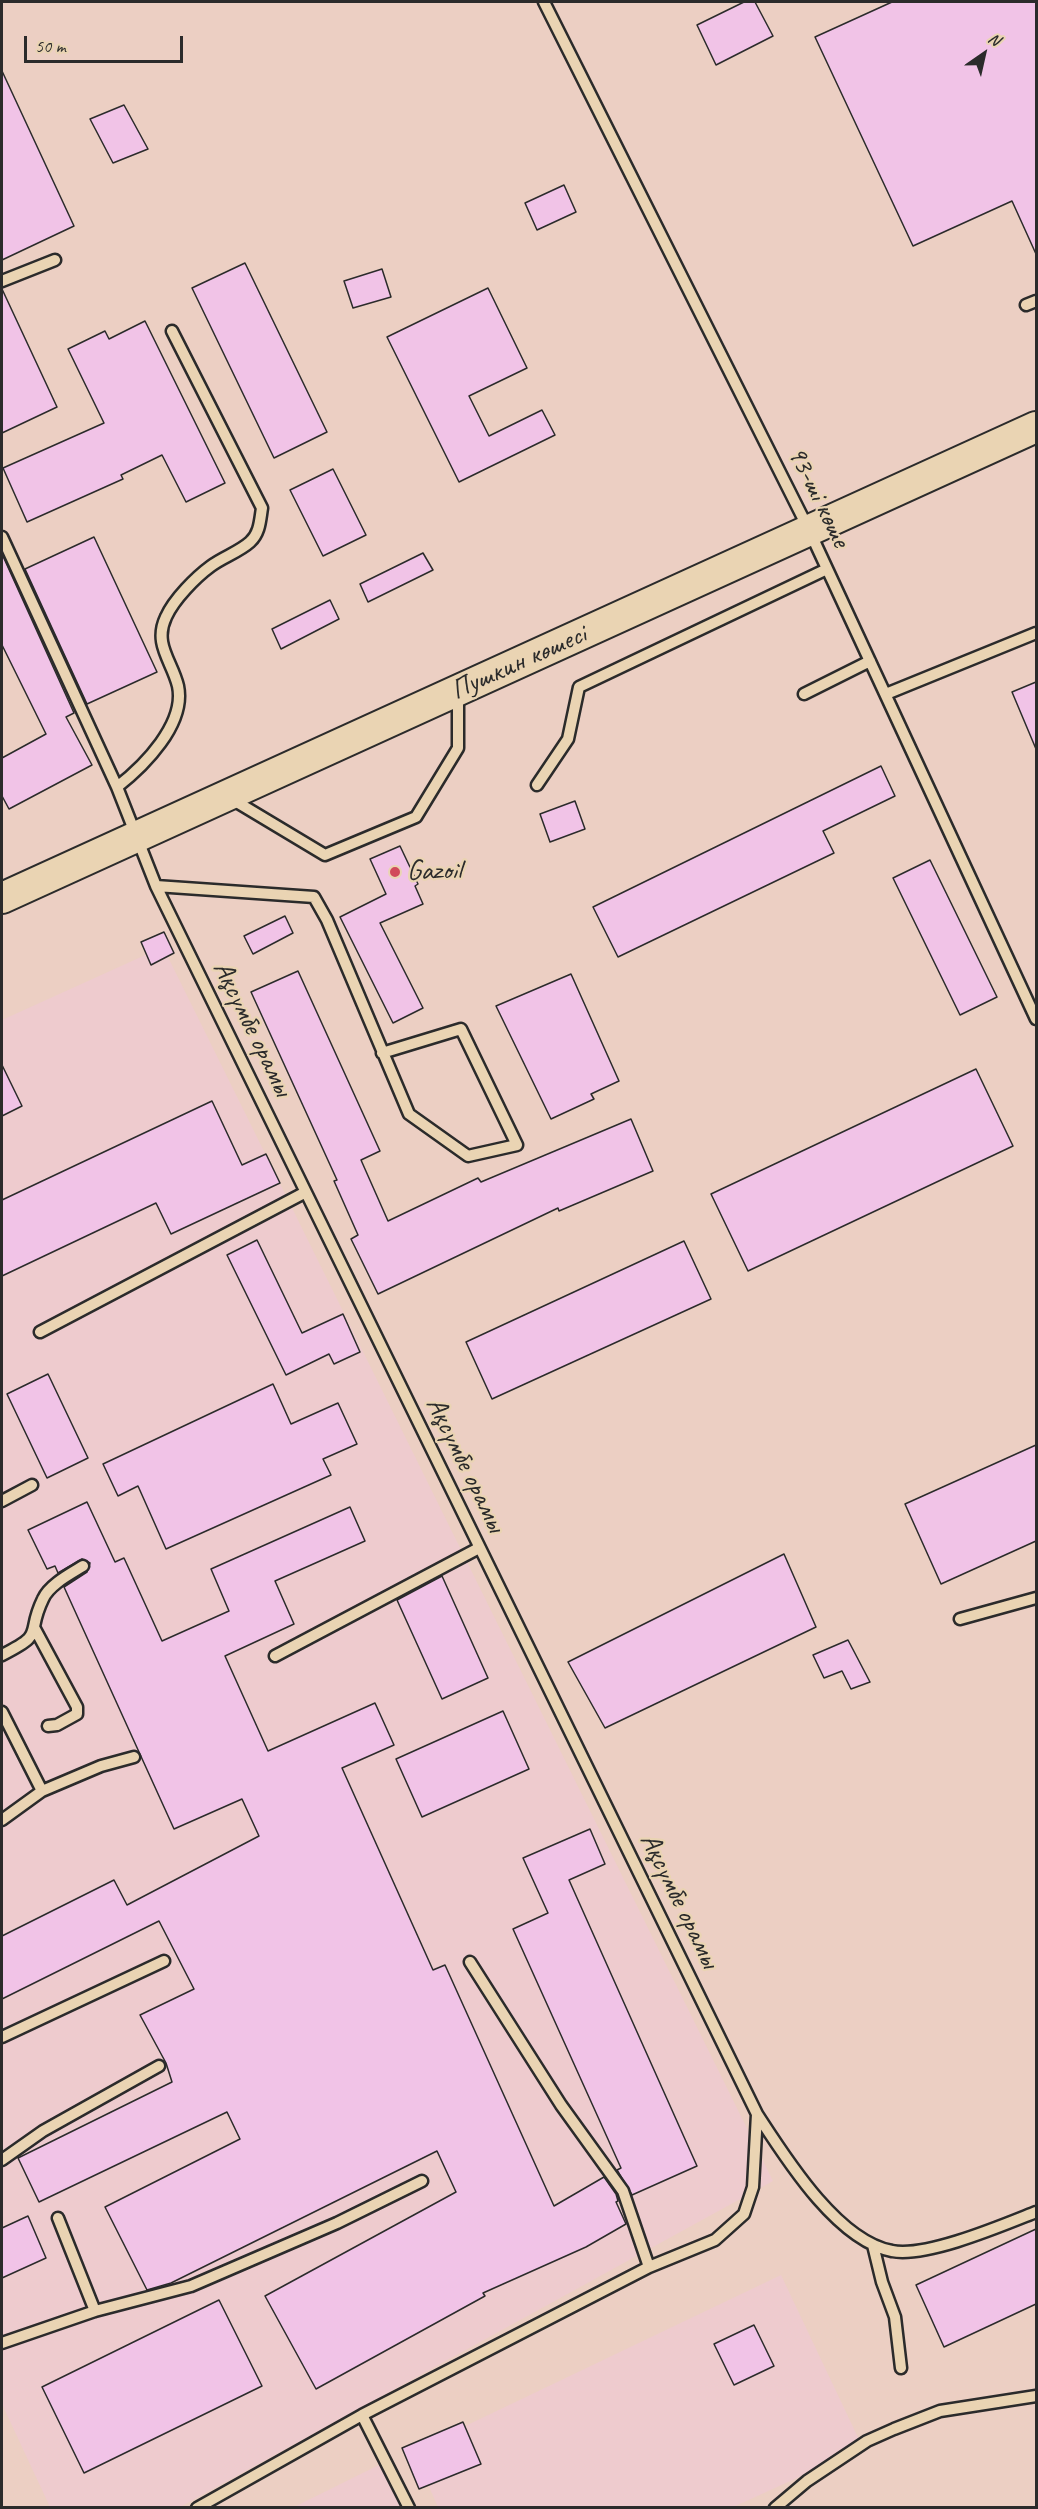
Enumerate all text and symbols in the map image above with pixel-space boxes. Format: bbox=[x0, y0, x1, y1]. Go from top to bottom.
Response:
scale bar bbox=[27, 24, 186, 62]
north arrow bbox=[954, 24, 1014, 84]
text: N bbox=[984, 28, 1004, 50]
text: 50 m bbox=[35, 35, 66, 57]
street label: 93-ші көше bbox=[779, 441, 857, 553]
street label: Пушкин көшесі bbox=[446, 618, 592, 708]
place label: Gazoil bbox=[407, 855, 462, 889]
marker: Gazoil bbox=[388, 865, 402, 879]
street label: Ақсүмбе орамы bbox=[205, 956, 299, 1102]
street label: Ақсүмбе орамы bbox=[418, 1392, 512, 1538]
street label: Ақсүмбе орамы bbox=[632, 1828, 726, 1974]

